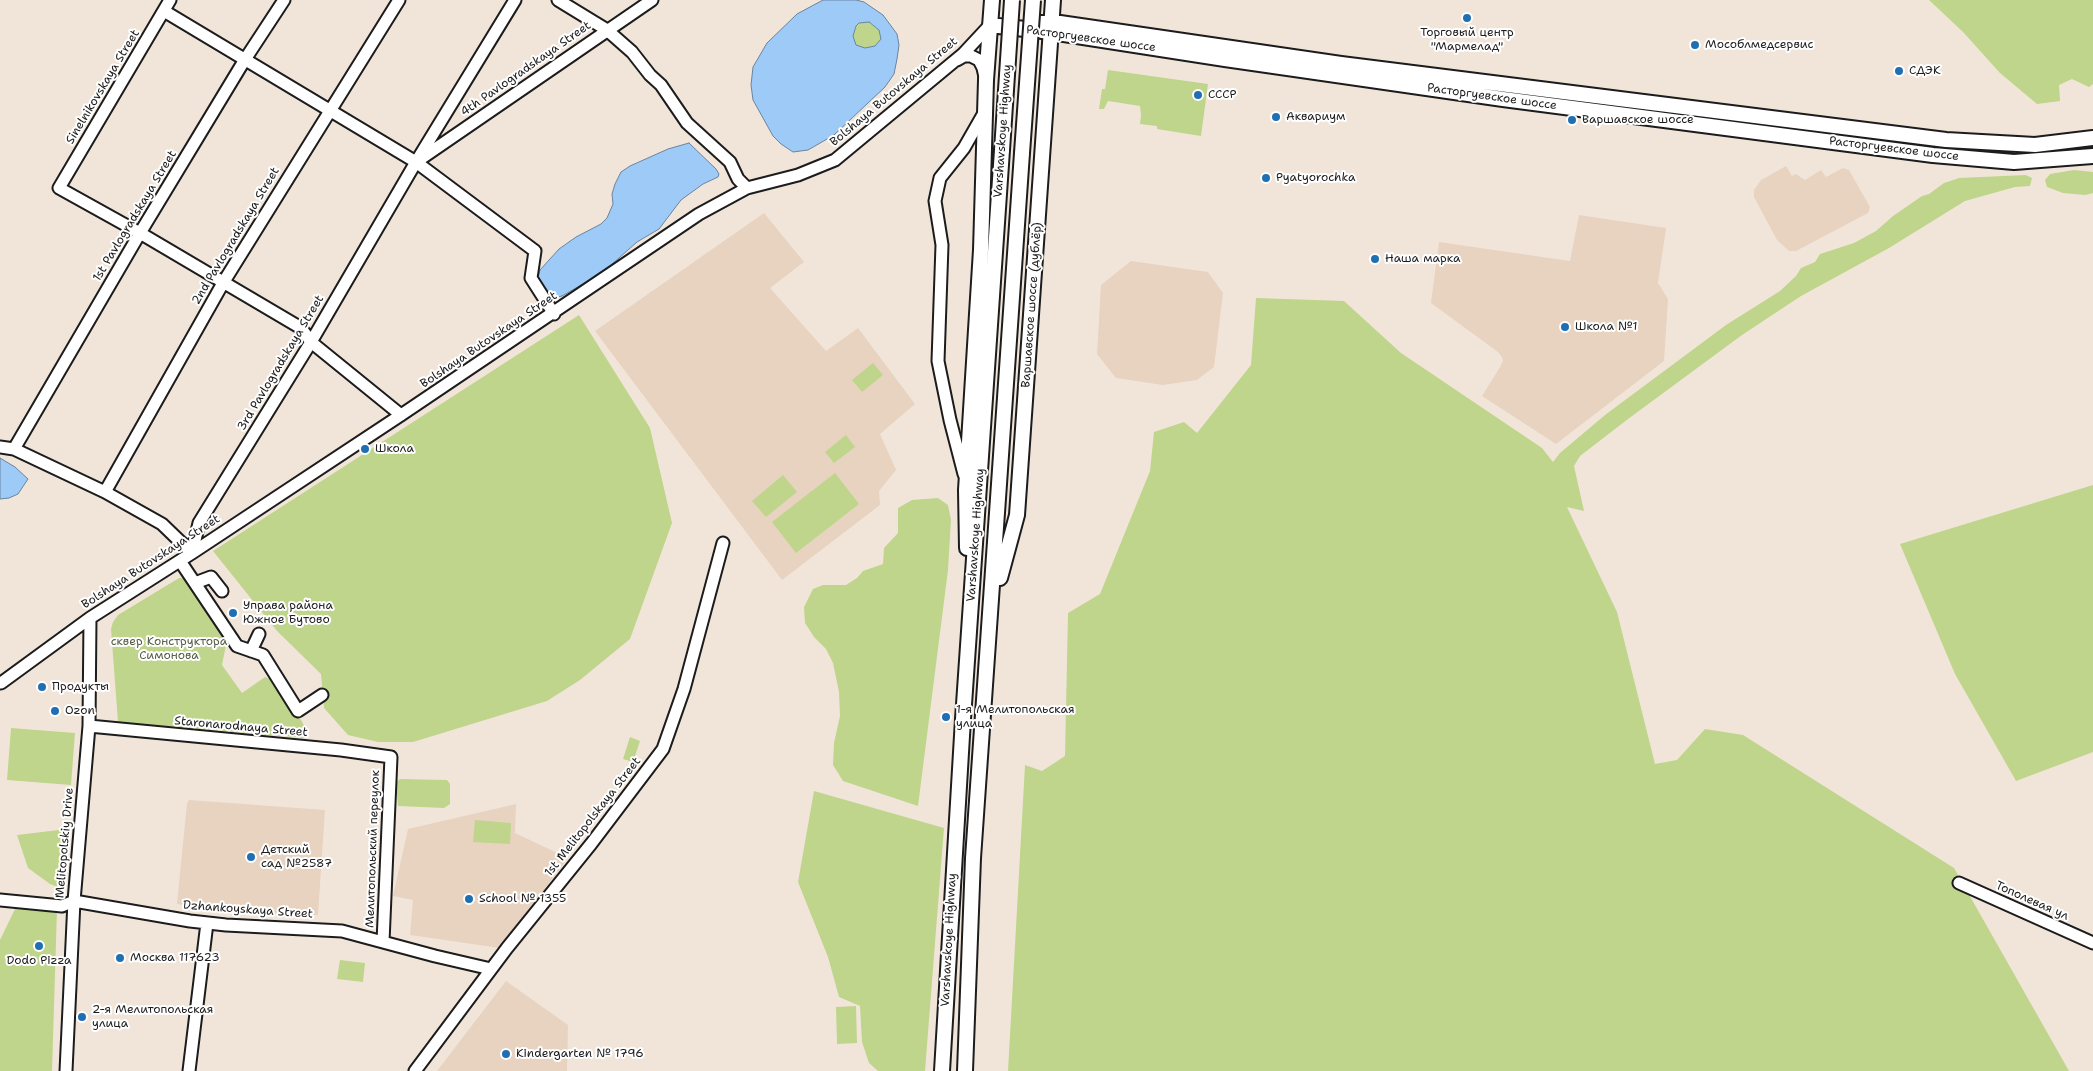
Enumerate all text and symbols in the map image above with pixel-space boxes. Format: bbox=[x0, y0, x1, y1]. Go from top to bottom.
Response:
marker: Торговый центр "Мармелад" bbox=[1461, 12, 1473, 24]
street label: 4th Pavlogradskaya Street bbox=[458, 18, 594, 120]
street label: Расторгуевское шоссе bbox=[1025, 23, 1157, 55]
place label: Торговый центр "Мармелад" bbox=[1420, 26, 1514, 54]
street label: Sinelnikovskaya Street bbox=[63, 27, 143, 147]
street label: Bolshaya Butovskaya Street bbox=[827, 34, 961, 150]
place label: Мособлмедсервис bbox=[1705, 38, 1813, 52]
marker: Мособлмедсервис bbox=[1689, 39, 1701, 51]
street label: Varshavskoye Highway bbox=[991, 64, 1015, 198]
place label: СДЭК bbox=[1909, 64, 1941, 78]
marker: СДЭК bbox=[1893, 65, 1905, 77]
street label: Расторгуевское шоссе bbox=[1426, 81, 1558, 113]
place label: СССР bbox=[1208, 88, 1236, 102]
marker: СССР bbox=[1192, 89, 1204, 101]
place label: Аквариум bbox=[1286, 110, 1345, 124]
marker: Аквариум bbox=[1270, 111, 1282, 123]
place label: Варшавское шоссе bbox=[1582, 113, 1694, 127]
marker: Варшавское шоссе bbox=[1566, 114, 1578, 126]
street label: Расторгуевское шоссе bbox=[1828, 134, 1960, 164]
street label: 1st Pavlogradskaya Street bbox=[90, 148, 180, 284]
street label: 2nd Pavlogradskaya Street bbox=[189, 165, 283, 307]
place label: Pyatyorochka bbox=[1276, 171, 1355, 185]
marker: Pyatyorochka bbox=[1260, 172, 1272, 184]
street label: Варшавское шоссе (дублёр) bbox=[1019, 222, 1045, 388]
place label: Наша марка bbox=[1385, 252, 1460, 266]
marker: Наша марка bbox=[1369, 253, 1381, 265]
street label: Bolshaya Butovskaya Street bbox=[418, 289, 560, 391]
street label: 3rd Pavlogradskaya Street bbox=[235, 293, 327, 433]
place label: Школа №1 bbox=[1575, 320, 1637, 334]
marker: Школа №1 bbox=[1559, 321, 1571, 333]
place label: Школа bbox=[375, 442, 414, 456]
marker: Школа bbox=[359, 443, 371, 455]
street label: Varshavskoye Highway bbox=[964, 468, 988, 602]
street label: Bolshaya Butovskaya Street bbox=[79, 512, 223, 612]
place label: Управа района Южное Бутово bbox=[243, 599, 333, 627]
marker: Управа района Южное Бутово bbox=[227, 607, 239, 619]
park label: сквер Конструктора Симонова bbox=[111, 635, 227, 663]
place label: Продукты bbox=[52, 680, 109, 694]
marker: Продукты bbox=[36, 681, 48, 693]
place label: 1-я Мелитопольская улица bbox=[956, 703, 1074, 731]
place label: Ozon bbox=[65, 704, 95, 718]
marker: Ozon bbox=[49, 705, 61, 717]
marker: 1-я Мелитопольская улица bbox=[940, 711, 952, 723]
street label: Staronarodnaya Street bbox=[174, 714, 308, 740]
street label: 1st Melitopolskaya Street bbox=[542, 754, 644, 880]
street label: Мелитопольский переулок bbox=[363, 770, 383, 928]
street label: Melitopolskiy Drive bbox=[53, 787, 77, 899]
place label: Детский сад №2587 bbox=[261, 843, 332, 871]
marker: Детский сад №2587 bbox=[245, 851, 257, 863]
street label: Varshavskoye Highway bbox=[938, 873, 960, 1007]
street label: Тополевая ул bbox=[1993, 878, 2071, 924]
place label: School № 1355 bbox=[479, 892, 566, 906]
marker: School № 1355 bbox=[463, 893, 475, 905]
street label: Dzhankoyskaya Street bbox=[183, 898, 313, 922]
marker: Dodo Pizza bbox=[33, 940, 45, 952]
place label: Москва 117623 bbox=[130, 951, 220, 965]
marker: Москва 117623 bbox=[114, 952, 126, 964]
place label: Dodo Pizza bbox=[6, 954, 72, 968]
place label: 2-я Мелитопольская улица bbox=[92, 1003, 213, 1031]
marker: 2-я Мелитопольская улица bbox=[76, 1011, 88, 1023]
place label: Kindergarten № 1796 bbox=[516, 1047, 644, 1061]
marker: Kindergarten № 1796 bbox=[500, 1048, 512, 1060]

